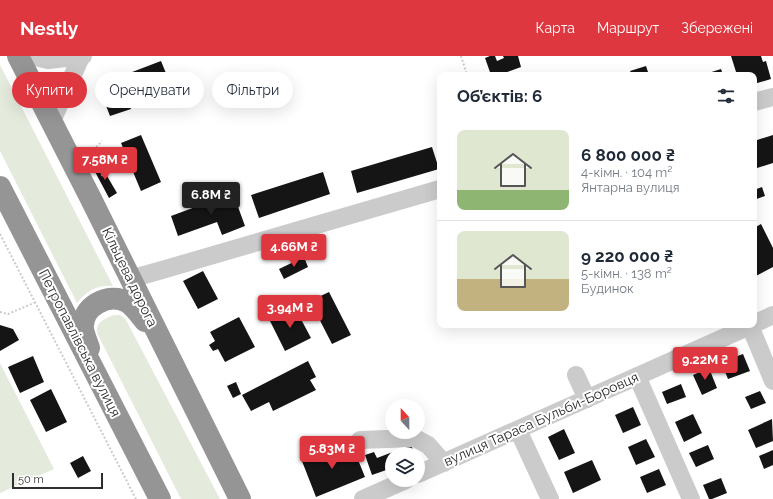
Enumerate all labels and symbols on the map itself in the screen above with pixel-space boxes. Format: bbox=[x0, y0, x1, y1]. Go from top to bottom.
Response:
pin: 7.58M ₴ bbox=[68, 147, 142, 181]
pin: 6.8M ₴ bbox=[178, 182, 244, 216]
street label: Кільцева дорога bbox=[99, 225, 161, 329]
pin: 4.66M ₴ bbox=[257, 234, 331, 268]
street label: Петропавлівська вулиця bbox=[36, 267, 124, 419]
pin: 3.94M ₴ bbox=[253, 295, 327, 329]
pin: 9.22M ₴ bbox=[668, 347, 742, 381]
street label: вулиця Тараса Бульби-Боровця bbox=[441, 369, 641, 469]
north arrow bbox=[385, 399, 425, 439]
pin: 5.83M ₴ bbox=[295, 436, 369, 470]
scale bar bbox=[12, 471, 103, 490]

